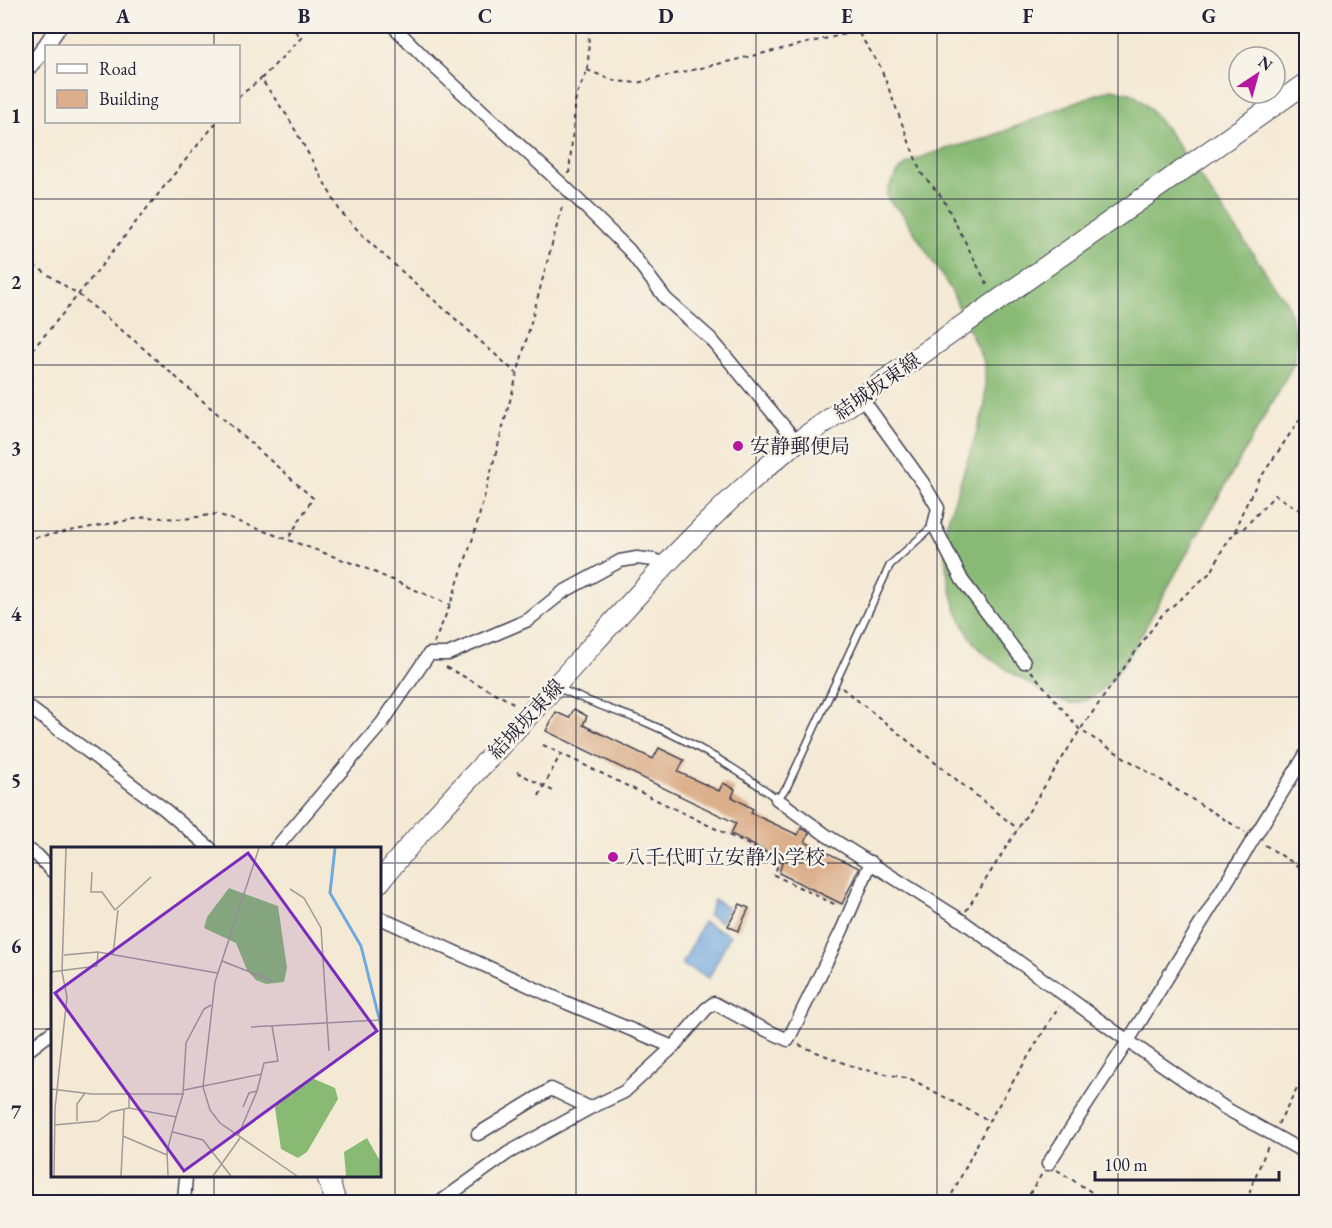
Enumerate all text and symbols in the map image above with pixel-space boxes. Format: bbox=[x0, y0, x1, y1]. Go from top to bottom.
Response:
text: A bbox=[115, 3, 131, 29]
text: B bbox=[298, 3, 310, 29]
text: C bbox=[478, 3, 492, 29]
text: D bbox=[658, 3, 674, 29]
text: E bbox=[841, 3, 853, 29]
text: F bbox=[1023, 3, 1034, 29]
text: G bbox=[1202, 3, 1216, 29]
legend bbox=[45, 45, 240, 123]
north arrow bbox=[1227, 45, 1287, 105]
text: N bbox=[1254, 51, 1277, 76]
text: Road bbox=[99, 57, 138, 80]
text: Building bbox=[99, 87, 159, 110]
text: 1 bbox=[11, 103, 21, 129]
text: 2 bbox=[11, 269, 22, 295]
street label: 結城坂東線 bbox=[829, 347, 925, 425]
place label: 安静郵便局 bbox=[750, 433, 850, 459]
text: 3 bbox=[11, 435, 21, 461]
marker: 安静郵便局 bbox=[731, 439, 745, 453]
text: 4 bbox=[11, 601, 22, 627]
street label: 結城坂東線 bbox=[482, 674, 570, 764]
text: 5 bbox=[11, 767, 21, 793]
place label: 八千代町立安静小学校 bbox=[625, 844, 825, 870]
inset map bbox=[51, 847, 381, 1177]
marker: 八千代町立安静小学校 bbox=[606, 850, 620, 864]
text: 6 bbox=[11, 933, 22, 959]
text: 7 bbox=[11, 1099, 22, 1125]
scale bar bbox=[1095, 1144, 1280, 1182]
text: 100 m bbox=[1104, 1153, 1148, 1176]

